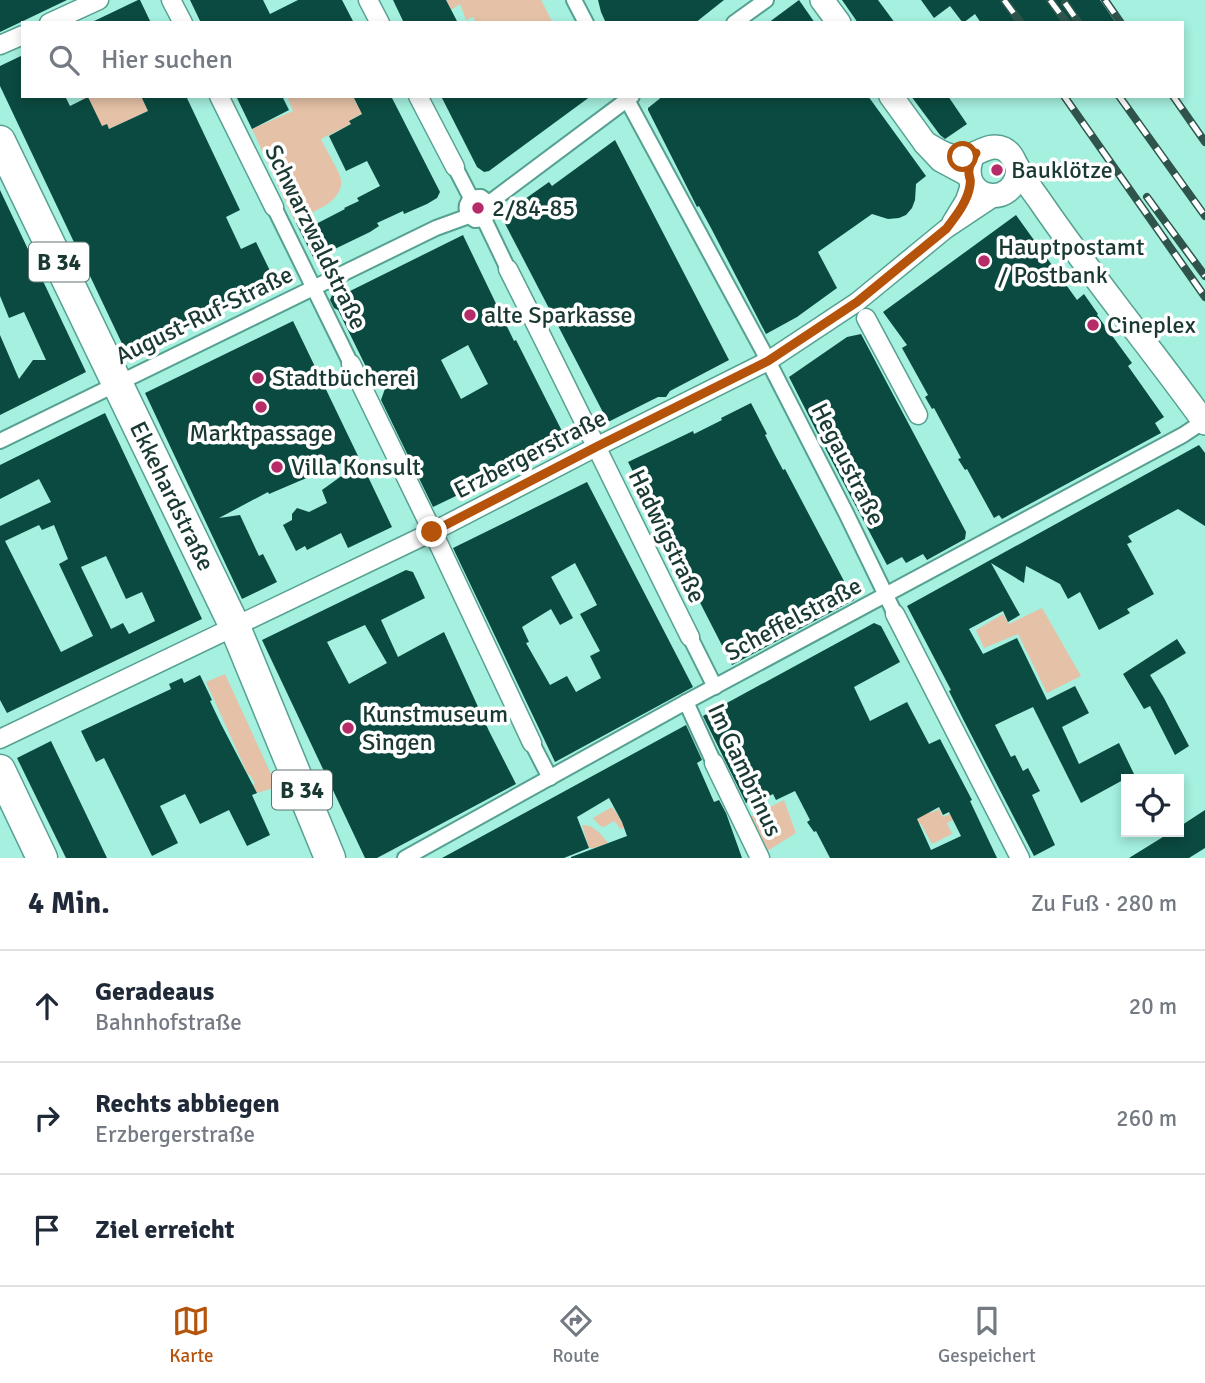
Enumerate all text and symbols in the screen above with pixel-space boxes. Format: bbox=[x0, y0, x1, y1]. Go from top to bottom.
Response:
search box bbox=[21, 21, 1184, 98]
icon: search bbox=[45, 41, 83, 79]
text: Hier suchen bbox=[101, 44, 233, 76]
street label: Schwarzwaldstraße bbox=[258, 140, 374, 334]
route start bbox=[947, 141, 978, 172]
place label: Bauklötze bbox=[1011, 155, 1113, 185]
marker: Bauklötze bbox=[989, 162, 1005, 178]
place label: 2/84-85 bbox=[492, 193, 575, 223]
marker: 2/84-85 bbox=[470, 200, 486, 216]
place label: Hauptpostamt / Postbank bbox=[998, 232, 1144, 290]
road number: B 34 bbox=[29, 243, 89, 282]
marker: Hauptpostamt / Postbank bbox=[976, 253, 992, 269]
street label: August-Ruf-Straße bbox=[110, 259, 298, 371]
place label: alte Sparkasse bbox=[484, 300, 633, 330]
marker: alte Sparkasse bbox=[462, 307, 478, 323]
place label: Cineplex bbox=[1107, 310, 1196, 340]
marker: Cineplex bbox=[1085, 317, 1101, 333]
place label: Stadtbücherei bbox=[272, 363, 416, 393]
marker: Stadtbücherei bbox=[250, 370, 266, 386]
street label: Hegaustraße bbox=[804, 398, 892, 530]
marker: Marktpassage bbox=[253, 399, 269, 415]
street label: Erzbergerstraße bbox=[449, 403, 611, 505]
street label: Ekkehardstraße bbox=[123, 416, 221, 576]
place label: Marktpassage bbox=[189, 418, 333, 448]
place label: Villa Konsult bbox=[291, 452, 421, 482]
marker: Villa Konsult bbox=[269, 459, 285, 475]
street label: Hadwigstraße bbox=[622, 464, 712, 608]
route end bbox=[416, 516, 447, 547]
street label: Scheffelstraße bbox=[719, 570, 867, 668]
place label: Kunstmuseum Singen bbox=[362, 699, 508, 757]
street label: Im Gambrinus bbox=[701, 699, 789, 841]
marker: Kunstmuseum Singen bbox=[340, 720, 356, 736]
road number: B 34 bbox=[272, 770, 332, 810]
map controls bbox=[1121, 774, 1184, 837]
button: locate bbox=[1121, 774, 1184, 837]
text: 4 Min. bbox=[28, 885, 110, 922]
text: Zu Fuß · 280 m bbox=[1031, 889, 1177, 918]
text: Geradeaus bbox=[95, 976, 214, 1008]
icon: ahead bbox=[28, 987, 66, 1025]
text: 20 m bbox=[1129, 992, 1177, 1021]
text: Bahnhofstraße bbox=[95, 1008, 242, 1037]
text: Rechts abbiegen bbox=[95, 1088, 280, 1120]
icon: right bbox=[28, 1099, 66, 1137]
text: 260 m bbox=[1116, 1104, 1177, 1133]
text: Erzbergerstraße bbox=[95, 1120, 255, 1149]
icon: arrive bbox=[28, 1211, 66, 1249]
text: Ziel erreicht bbox=[95, 1214, 235, 1246]
tab: Karte bbox=[169, 1302, 214, 1368]
tab: Route bbox=[552, 1302, 600, 1368]
tab: Gespeichert bbox=[938, 1302, 1036, 1368]

